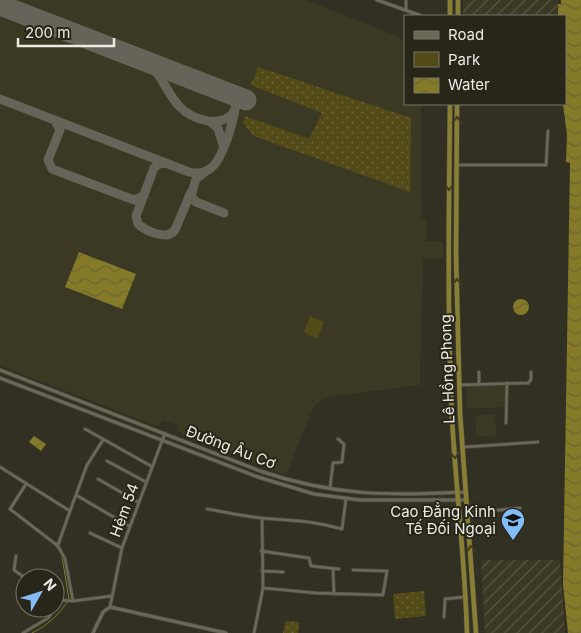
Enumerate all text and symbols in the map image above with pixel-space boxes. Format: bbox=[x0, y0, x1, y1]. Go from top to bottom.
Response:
scale bar bbox=[18, 15, 114, 47]
legend bbox=[404, 15, 566, 105]
text: 200 m bbox=[25, 23, 70, 42]
text: Road bbox=[448, 25, 484, 44]
text: Park bbox=[448, 50, 481, 69]
text: Water bbox=[448, 75, 490, 94]
one-way arrow bbox=[452, 116, 462, 124]
one-way arrow bbox=[444, 184, 454, 192]
one-way arrow bbox=[451, 278, 462, 286]
street label: Lê Hồng Phong bbox=[436, 314, 458, 424]
street label: Đường Âu Cơ bbox=[184, 421, 278, 473]
one-way arrow bbox=[449, 451, 460, 459]
street label: Hẻm 54 bbox=[105, 480, 143, 540]
place label: Cao Đẳng Kinh Tế Đối Ngoại bbox=[390, 502, 496, 538]
school or university icon: Cao Đẳng Kinh Tế Đối Ngoại bbox=[500, 507, 526, 541]
one-way arrow bbox=[465, 545, 476, 553]
north arrow bbox=[15, 568, 65, 618]
text: N bbox=[41, 575, 60, 594]

